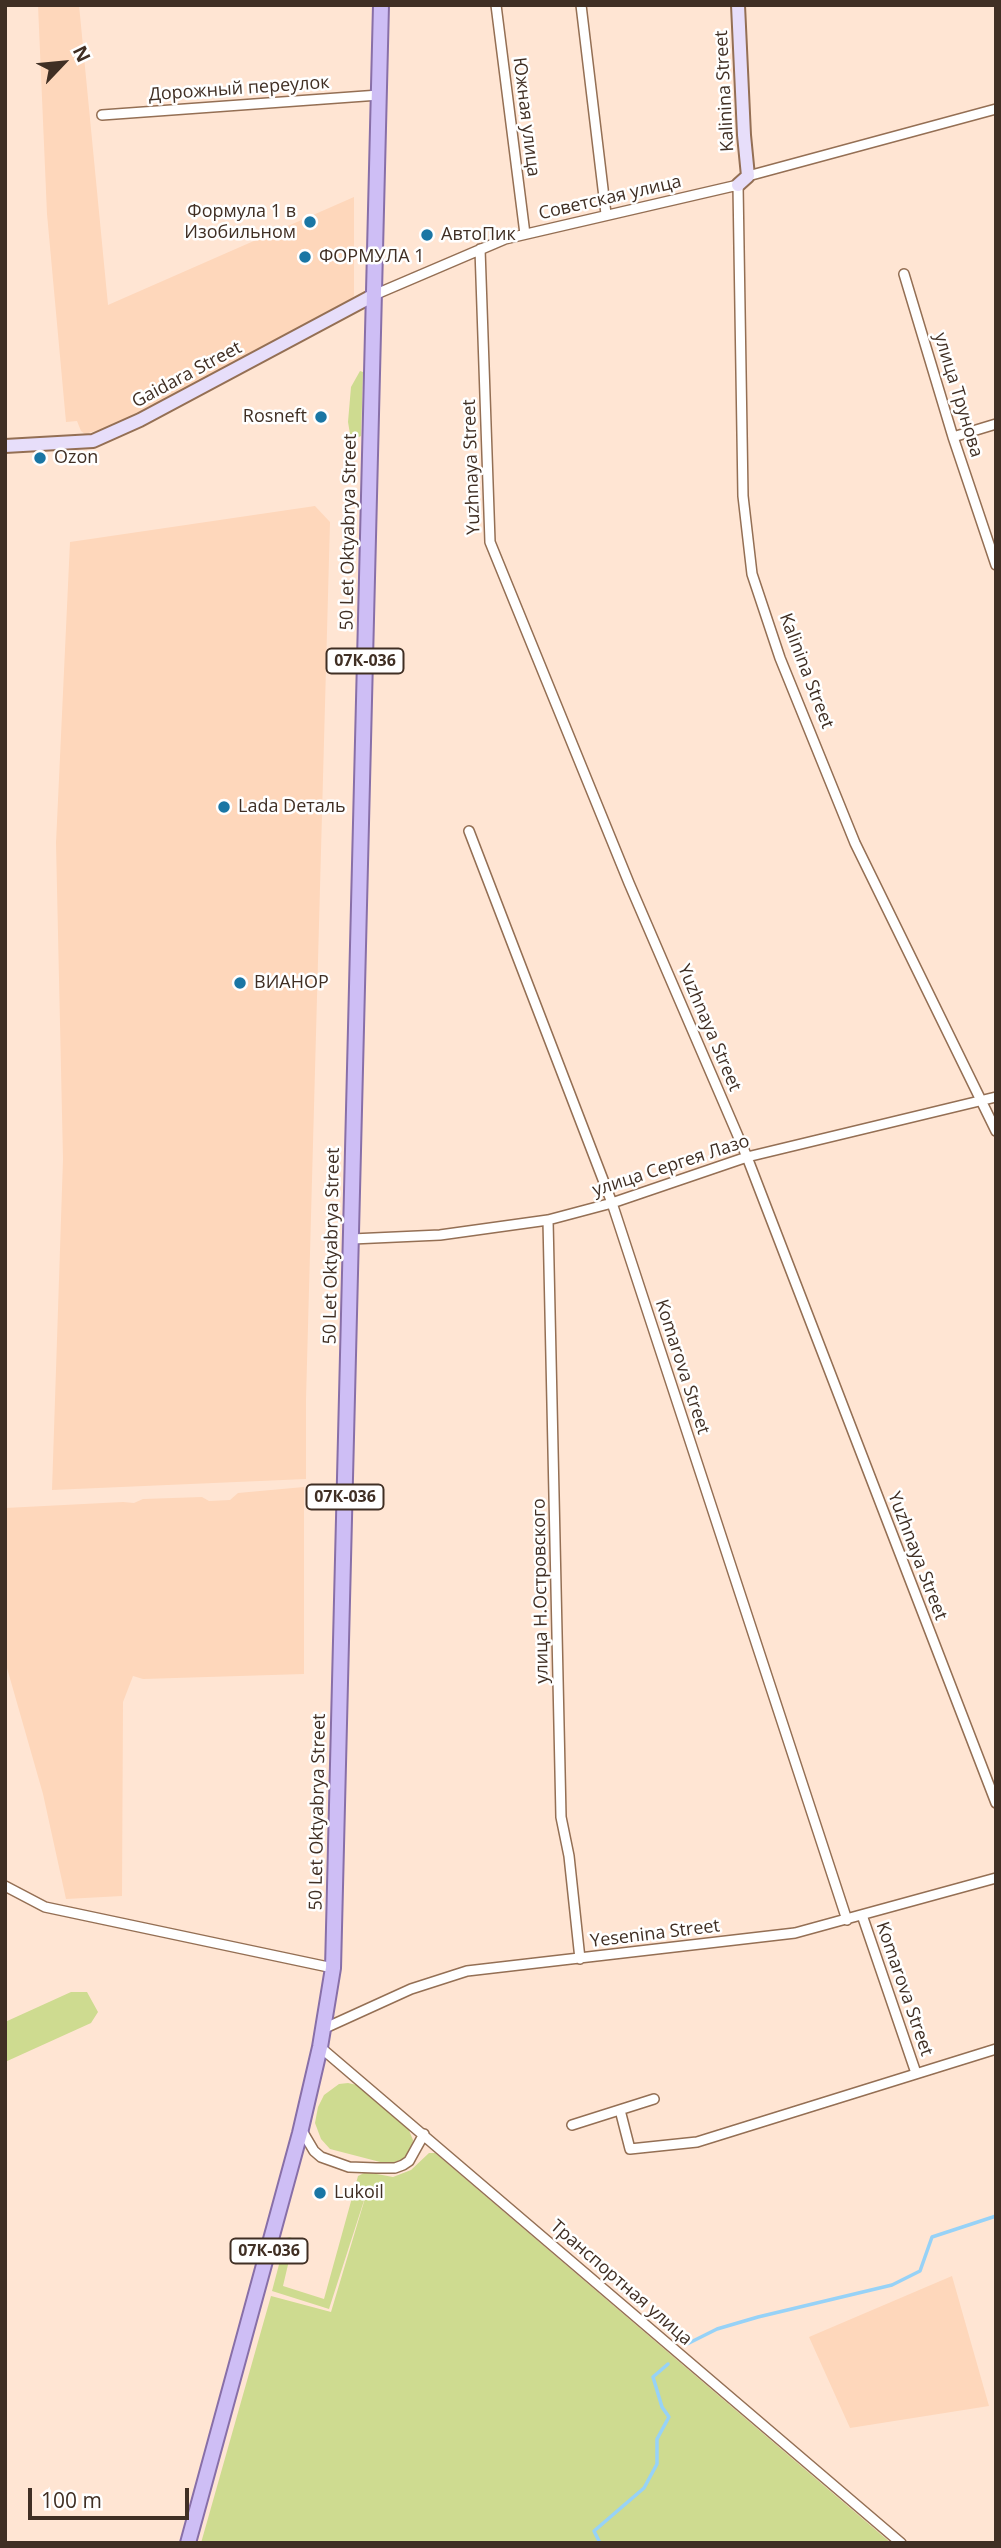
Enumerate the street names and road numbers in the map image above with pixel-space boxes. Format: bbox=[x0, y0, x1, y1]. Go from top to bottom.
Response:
street label: Kalinina Street bbox=[711, 30, 739, 152]
street label: Южная улица bbox=[508, 56, 544, 178]
street label: Дорожный переулок bbox=[148, 72, 330, 106]
street label: Советская улица bbox=[537, 171, 683, 225]
street label: улица Трунова bbox=[929, 330, 987, 460]
street label: Gaidara Street bbox=[129, 337, 245, 413]
street label: Yuzhnaya Street bbox=[459, 399, 485, 535]
street label: 50 Let Oktyabrya Street bbox=[336, 433, 362, 631]
street label: Kalinina Street bbox=[774, 610, 838, 732]
road number: 07К-036 bbox=[326, 648, 404, 674]
street label: Yuzhnaya Street bbox=[673, 961, 745, 1095]
street label: улица Сергея Лазо bbox=[590, 1130, 752, 1202]
street label: 50 Let Oktyabrya Street bbox=[319, 1147, 345, 1345]
street label: Komarova Street bbox=[650, 1297, 714, 1437]
road number: 07К-036 bbox=[306, 1484, 384, 1510]
street label: Yuzhnaya Street bbox=[883, 1489, 951, 1623]
street label: улица Н.Островского bbox=[529, 1498, 553, 1684]
street label: 50 Let Oktyabrya Street bbox=[305, 1713, 331, 1911]
street label: Yesenina Street bbox=[589, 1915, 721, 1953]
street label: Kоmarova Street bbox=[871, 1919, 937, 2059]
street label: Транспортная улица bbox=[546, 2216, 696, 2350]
road number: 07К-036 bbox=[230, 2238, 308, 2264]

